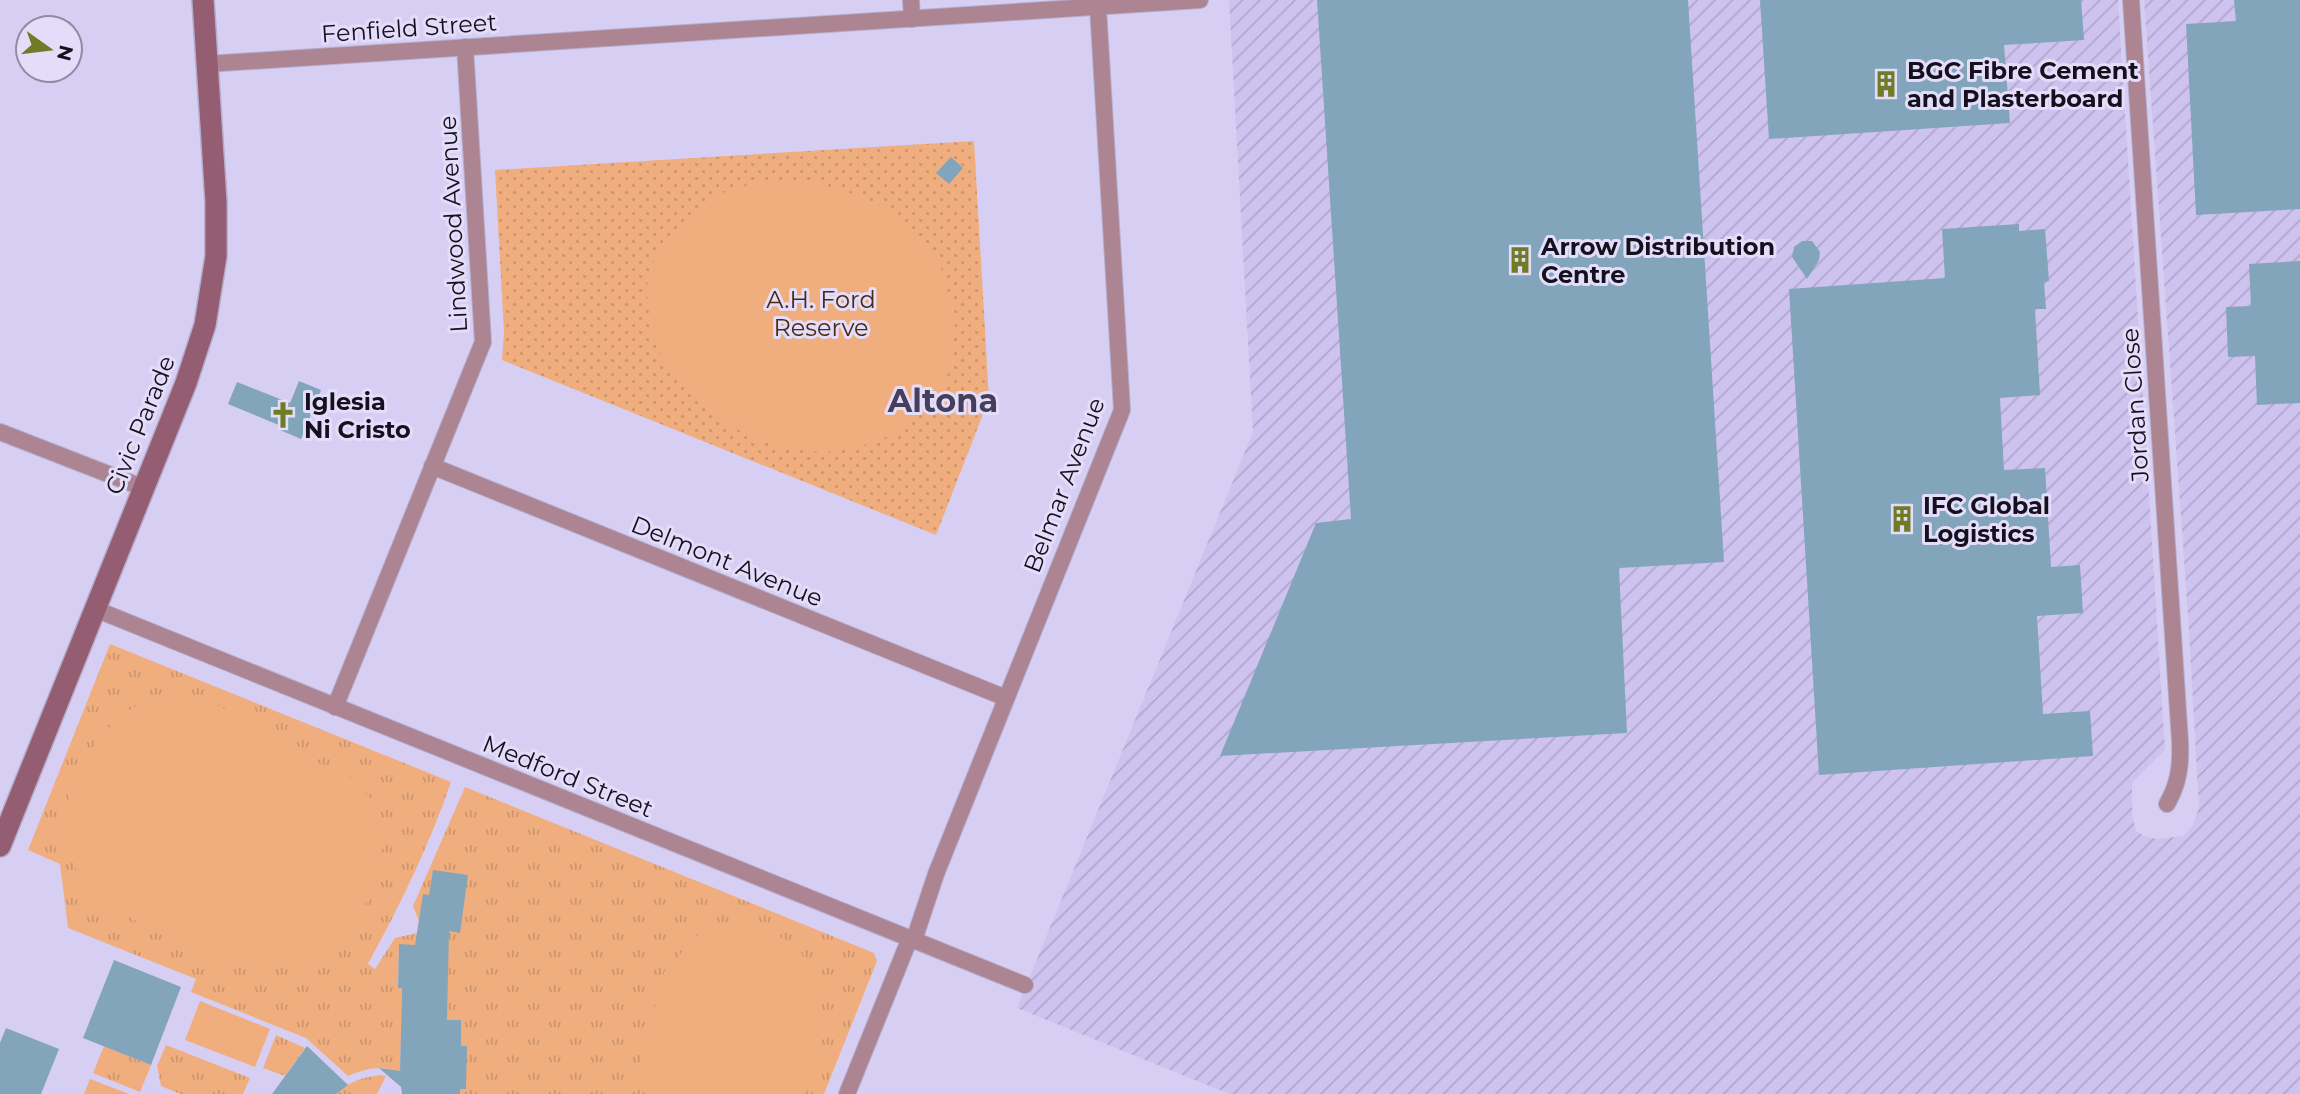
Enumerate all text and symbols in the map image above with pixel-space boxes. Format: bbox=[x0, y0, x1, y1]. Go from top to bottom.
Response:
street label: Fenfield Street bbox=[320, 7, 498, 49]
north arrow bbox=[14, 14, 84, 84]
text: N bbox=[52, 43, 78, 63]
place label: BGC Fibre Cement and Plasterboard bbox=[1907, 56, 2139, 113]
building icon: BGC Fibre Cement and Plasterboard bbox=[1871, 69, 1901, 99]
street label: Lindwood Avenue bbox=[433, 115, 473, 333]
place label: Arrow Distribution Centre bbox=[1540, 232, 1775, 289]
building icon: Arrow Distribution Centre bbox=[1505, 245, 1535, 275]
park label: A.H. Ford Reserve bbox=[766, 285, 876, 342]
street label: Jordan Close bbox=[2115, 327, 2155, 484]
street label: Civic Parade bbox=[99, 351, 181, 499]
district label: Altona bbox=[887, 381, 998, 420]
place label: Iglesia Ni Cristo bbox=[304, 387, 411, 444]
street label: Belmar Avenue bbox=[1017, 393, 1111, 577]
church icon: Iglesia Ni Cristo bbox=[268, 400, 298, 430]
place label: IFC Global Logistics bbox=[1923, 491, 2050, 548]
building icon: IFC Global Logistics bbox=[1887, 504, 1917, 534]
street label: Delmont Avenue bbox=[627, 509, 827, 613]
street label: Medford Street bbox=[479, 729, 658, 823]

